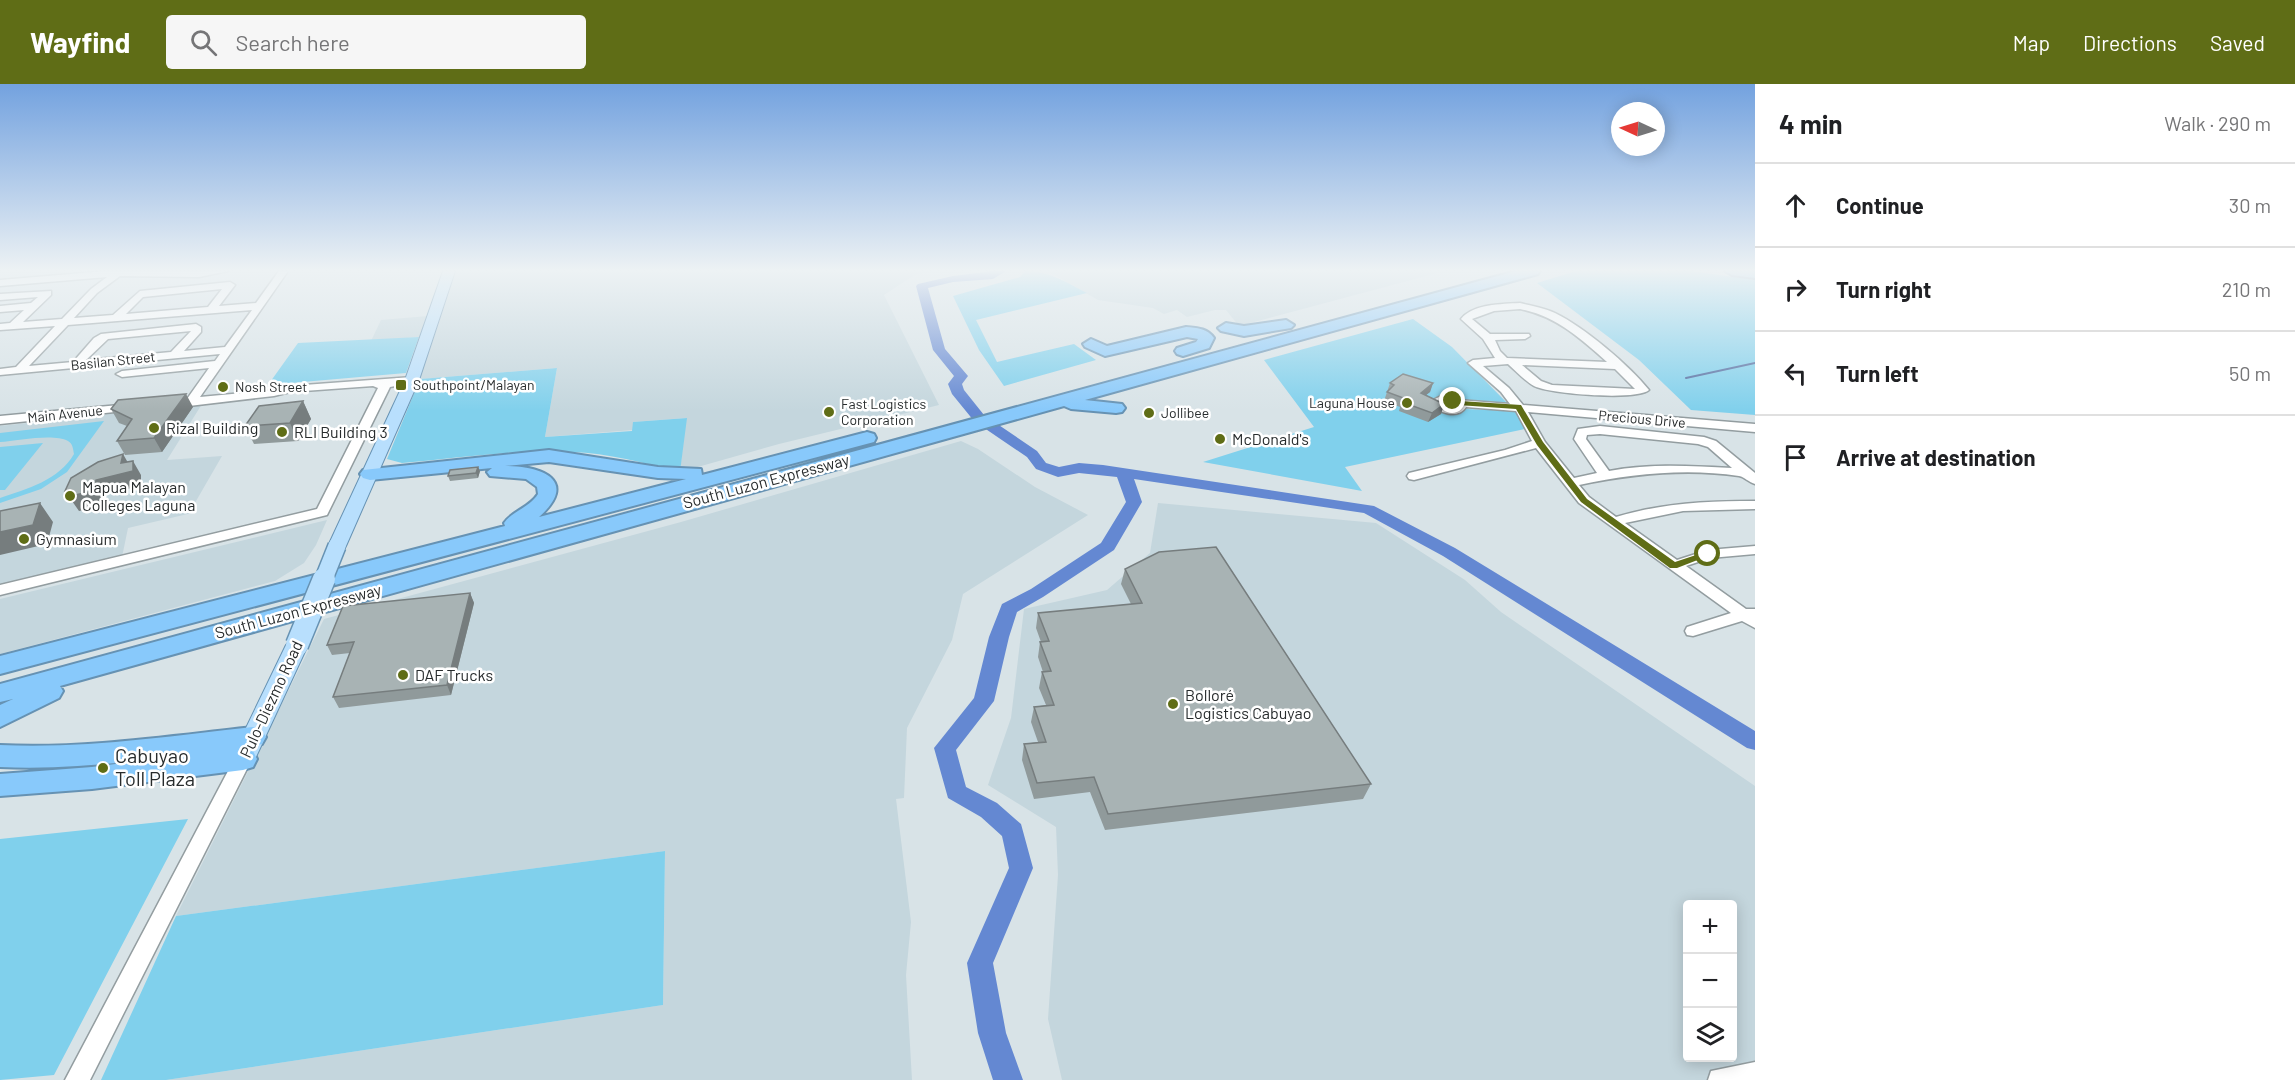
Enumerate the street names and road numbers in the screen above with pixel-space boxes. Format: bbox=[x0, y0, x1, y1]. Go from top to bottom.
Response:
street label: Basilan Street bbox=[70, 348, 156, 373]
street label: Main Avenue bbox=[26, 401, 103, 426]
street label: Precious Drive bbox=[1598, 406, 1686, 431]
street label: South Luzon Expressway bbox=[681, 449, 852, 512]
street label: South Luzon Expressway bbox=[213, 579, 384, 642]
street label: Pulo-Diezmo Road bbox=[235, 637, 306, 760]

